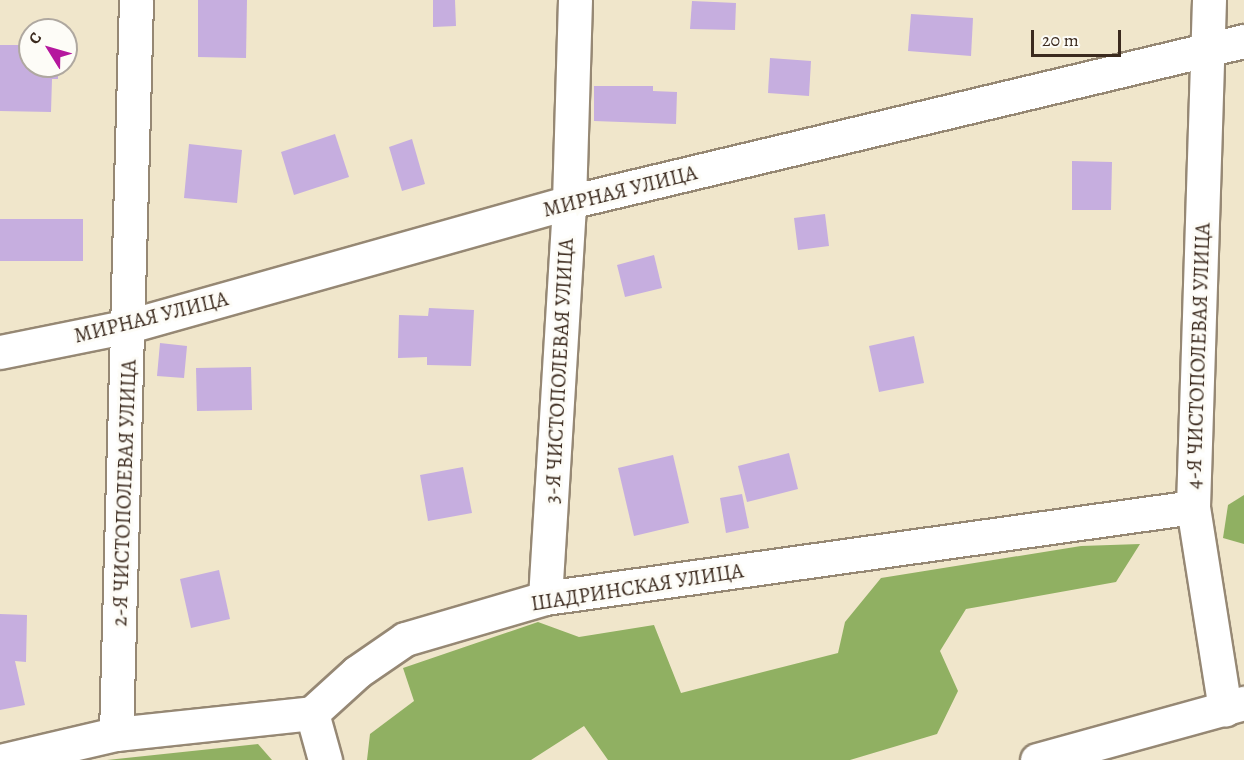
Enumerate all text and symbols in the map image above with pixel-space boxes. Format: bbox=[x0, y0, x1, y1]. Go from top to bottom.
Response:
north arrow bbox=[18, 18, 78, 78]
scale bar bbox=[1034, 18, 1124, 56]
text: С bbox=[23, 28, 47, 49]
text: 20 m bbox=[1042, 28, 1079, 52]
street label: МИРНАЯ УЛИЦА bbox=[540, 160, 700, 222]
street label: 4-Я ЧИСТОПОЛЕВАЯ УЛИЦА bbox=[1181, 222, 1215, 490]
street label: 3-Я ЧИСТОПОЛЕВАЯ УЛИЦА bbox=[539, 238, 579, 504]
street label: МИРНАЯ УЛИЦА bbox=[71, 286, 231, 348]
street label: 2-Я ЧИСТОПОЛЕВАЯ УЛИЦА bbox=[107, 359, 141, 627]
street label: ШАДРИНСКАЯ УЛИЦА bbox=[529, 558, 745, 616]

